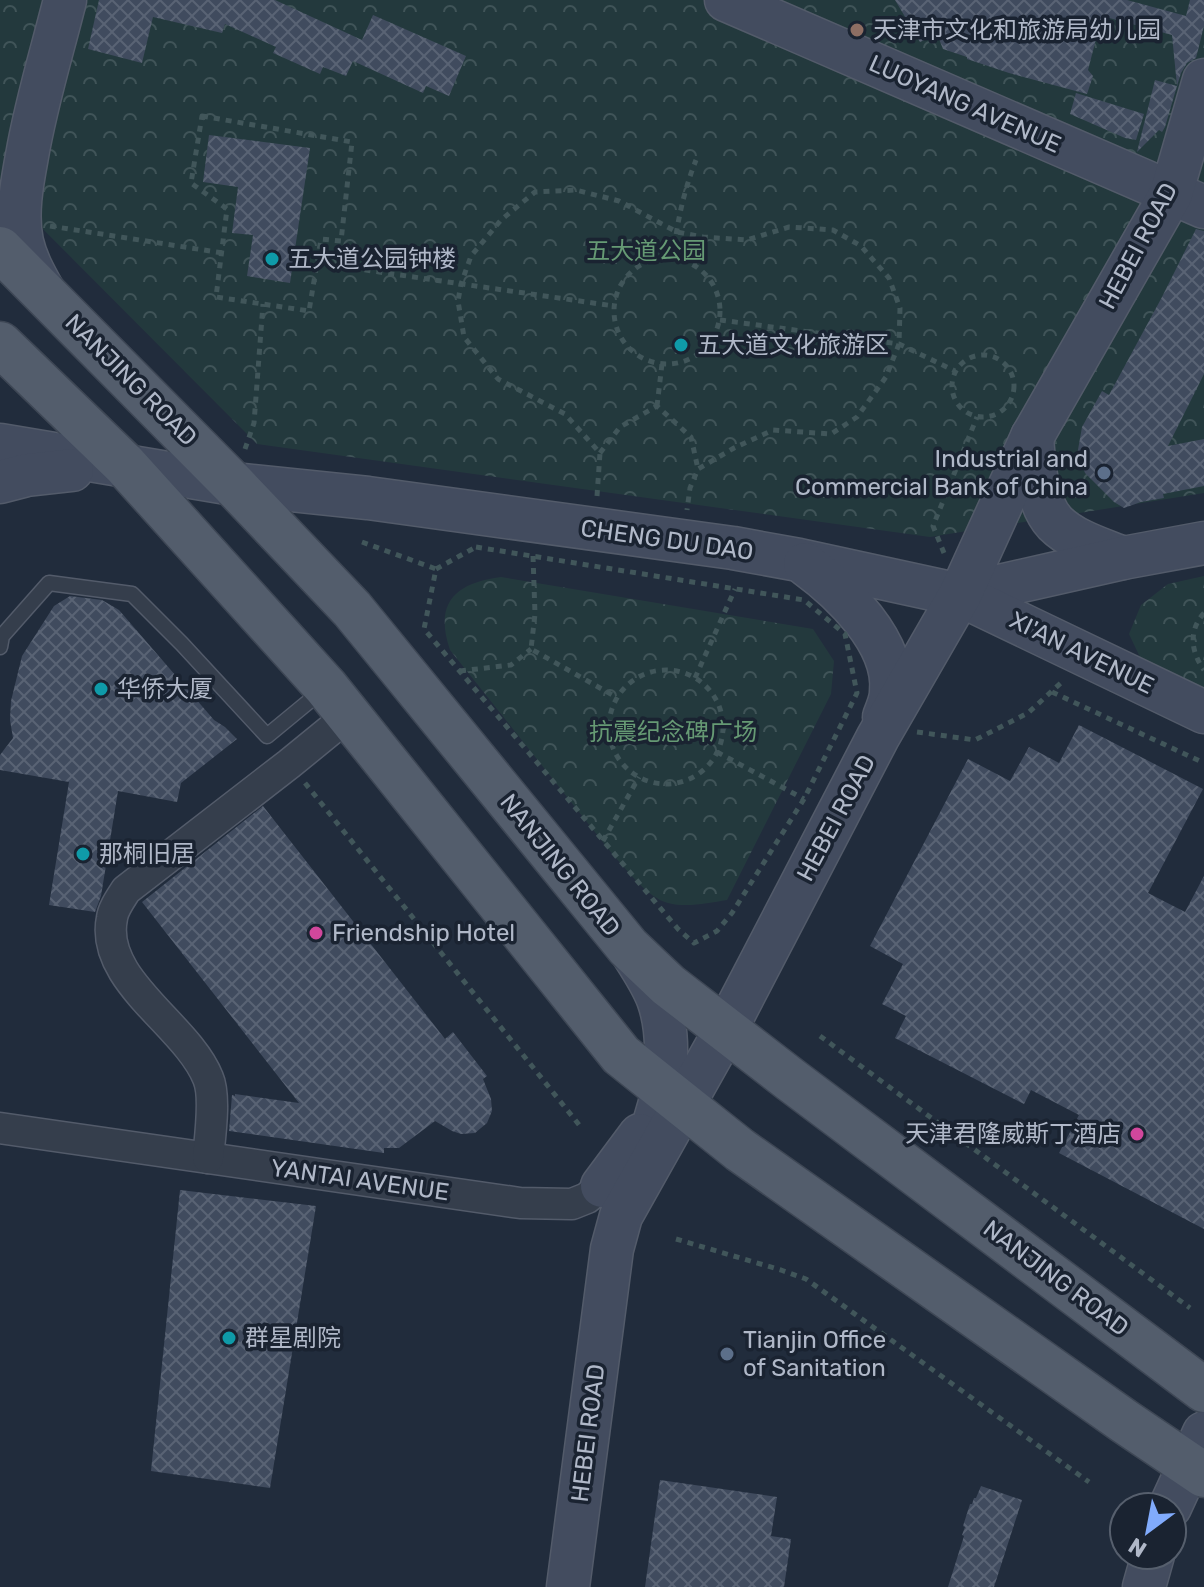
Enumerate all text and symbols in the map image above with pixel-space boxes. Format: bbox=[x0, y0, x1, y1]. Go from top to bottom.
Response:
place label: 天津市文化和旅游局幼儿园 bbox=[873, 16, 1161, 44]
marker: 天津市文化和旅游局幼儿园 bbox=[848, 21, 866, 39]
street label: LUOYANG AVENUE bbox=[865, 49, 1065, 159]
street label: HEBEI ROAD bbox=[1093, 178, 1183, 314]
park label: 五大道公园 bbox=[586, 237, 706, 265]
place label: 五大道公园钟楼 bbox=[288, 245, 456, 273]
marker: 五大道公园钟楼 bbox=[263, 250, 281, 268]
street label: NANJING ROAD bbox=[59, 308, 203, 452]
place label: 五大道文化旅游区 bbox=[697, 331, 889, 359]
marker: 五大道文化旅游区 bbox=[672, 336, 690, 354]
place label: Industrial and Commercial Bank of China bbox=[795, 445, 1088, 501]
marker: Industrial and Commercial Bank of China bbox=[1095, 464, 1113, 482]
street label: CHENG DU DAO bbox=[579, 514, 755, 566]
street label: XI'AN AVENUE bbox=[1005, 606, 1159, 700]
place label: 华侨大厦 bbox=[117, 675, 213, 703]
marker: 华侨大厦 bbox=[92, 680, 110, 698]
park label: 抗震纪念碑广场 bbox=[589, 718, 757, 746]
street label: HEBEI ROAD bbox=[791, 750, 881, 886]
street label: NANJING ROAD bbox=[494, 788, 626, 942]
place label: 那桐旧居 bbox=[99, 840, 195, 868]
marker: 那桐旧居 bbox=[74, 845, 92, 863]
place label: Friendship Hotel bbox=[332, 919, 515, 947]
marker: Friendship Hotel bbox=[307, 924, 325, 942]
place label: 天津君隆威斯丁酒店 bbox=[905, 1120, 1121, 1148]
marker: 天津君隆威斯丁酒店 bbox=[1128, 1125, 1146, 1143]
street label: YANTAI AVENUE bbox=[269, 1154, 451, 1206]
street label: NANJING ROAD bbox=[978, 1214, 1134, 1342]
place label: 群星剧院 bbox=[245, 1324, 341, 1352]
place label: Tianjin Office of Sanitation bbox=[743, 1326, 886, 1382]
marker: 群星剧院 bbox=[220, 1329, 238, 1347]
marker: Tianjin Office of Sanitation bbox=[718, 1345, 736, 1363]
street label: HEBEI ROAD bbox=[566, 1362, 610, 1504]
north arrow bbox=[1108, 1491, 1188, 1571]
text: N bbox=[1124, 1532, 1152, 1563]

